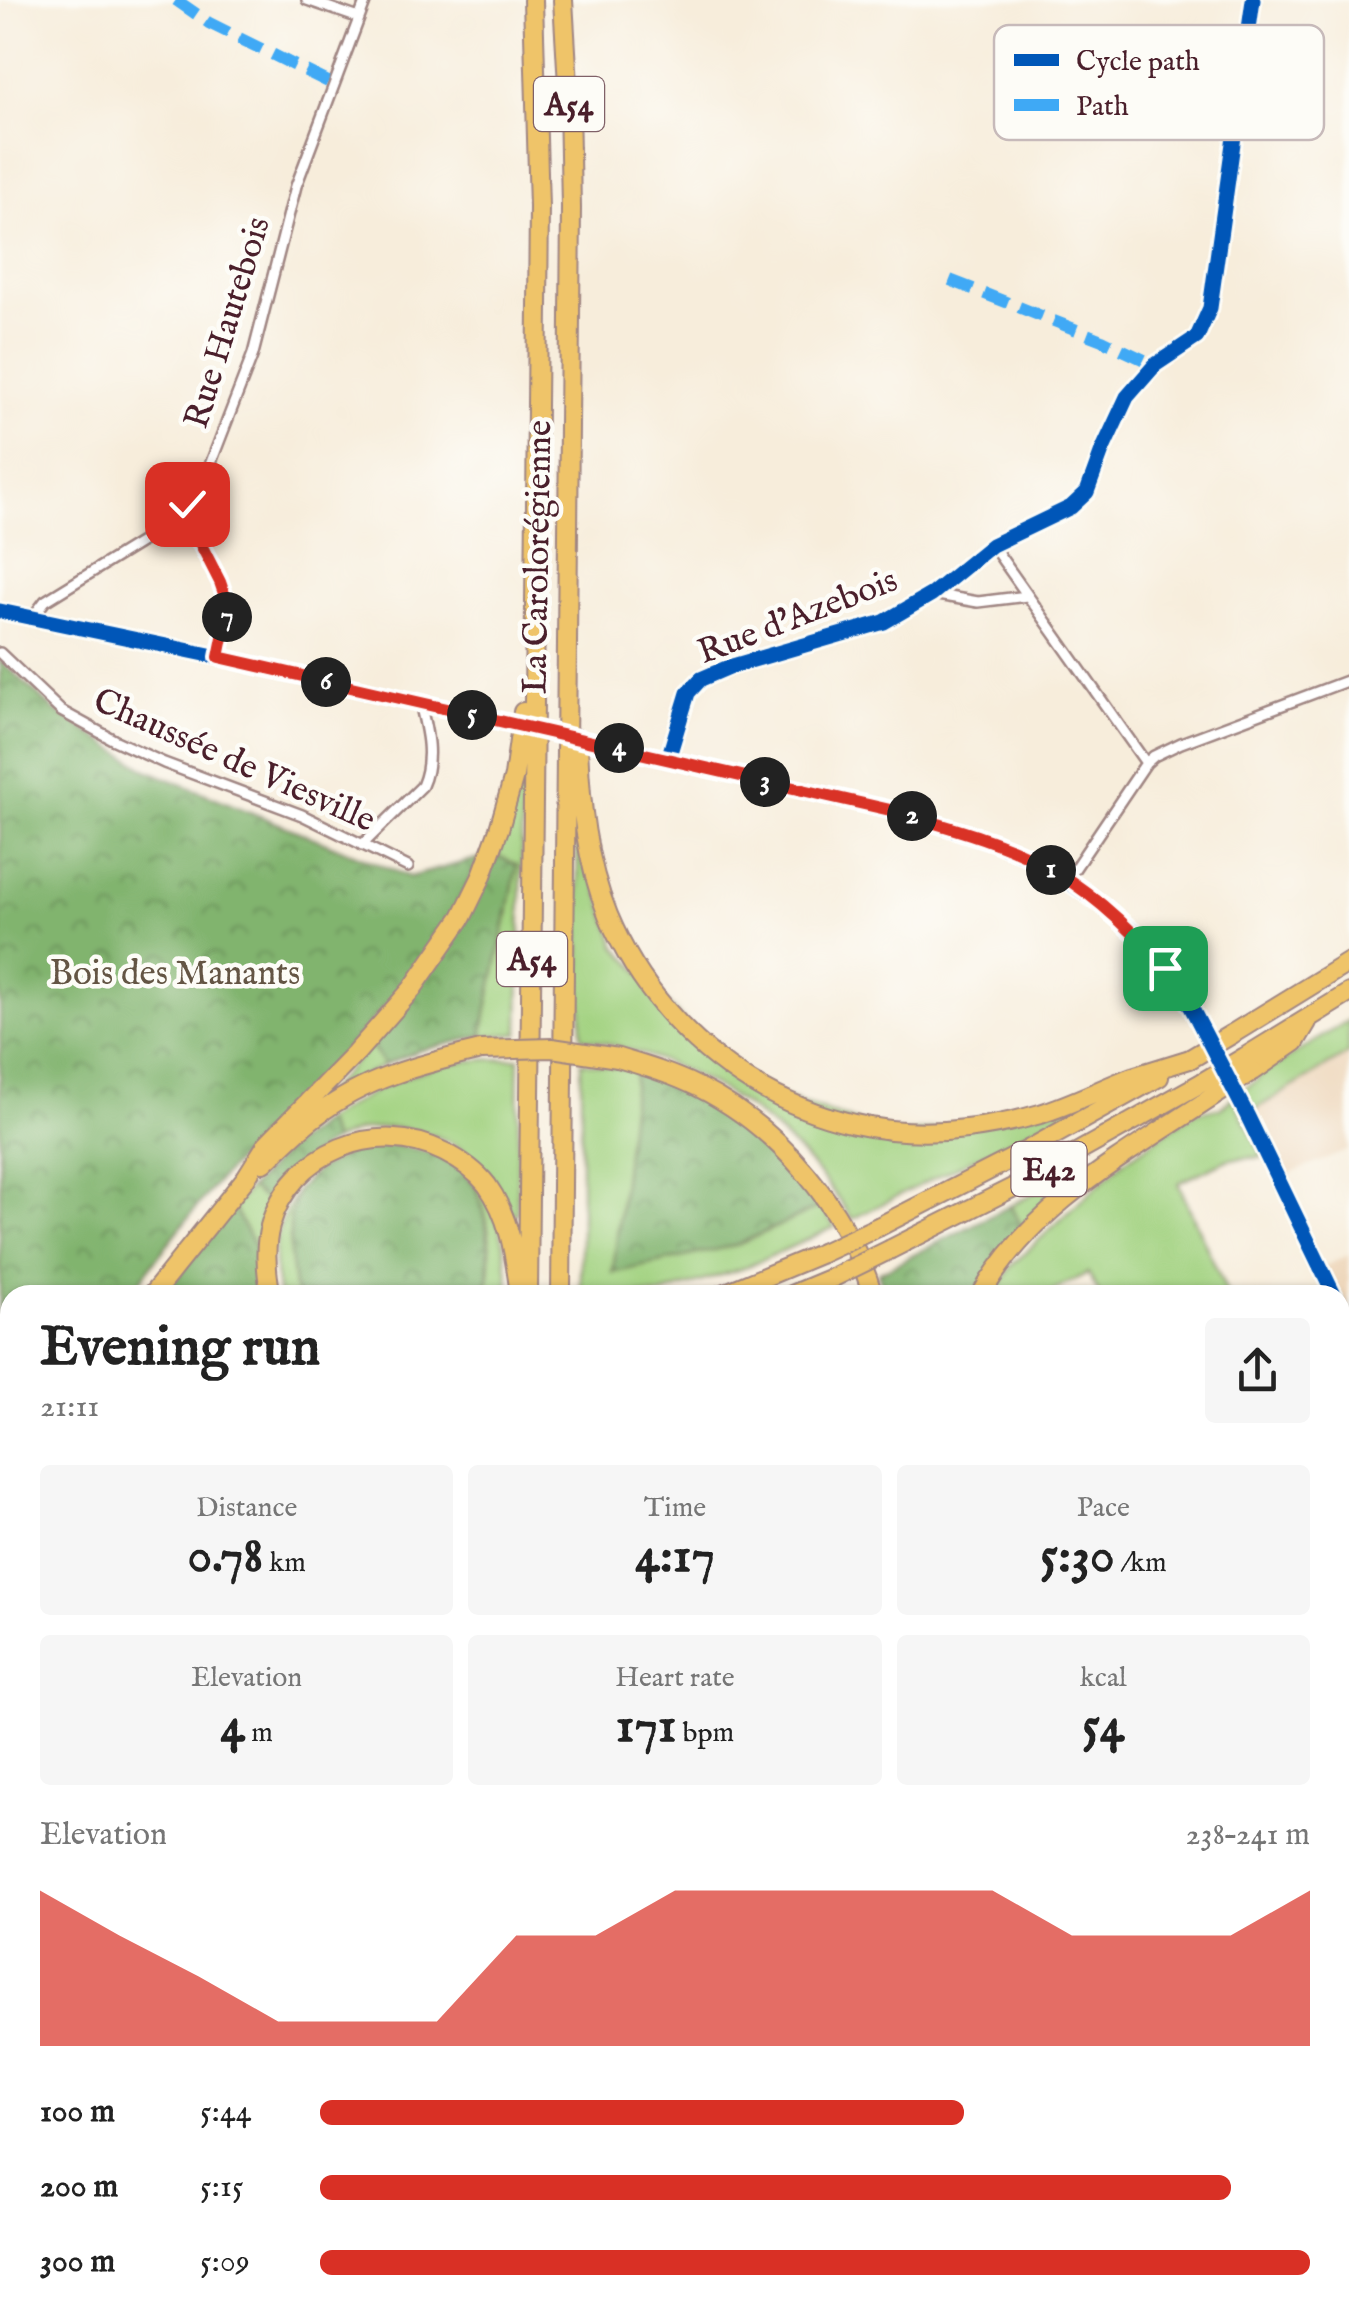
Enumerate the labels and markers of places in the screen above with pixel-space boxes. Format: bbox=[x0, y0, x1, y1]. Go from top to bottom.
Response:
pin bbox=[145, 462, 230, 547]
pin: 7 bbox=[202, 592, 252, 642]
pin: 6 bbox=[301, 657, 351, 707]
pin: 5 bbox=[447, 690, 497, 740]
pin: 4 bbox=[594, 723, 644, 773]
pin: 3 bbox=[740, 757, 790, 807]
pin: 2 bbox=[887, 791, 937, 841]
pin: 1 bbox=[1026, 845, 1076, 895]
pin bbox=[1123, 926, 1208, 1011]

